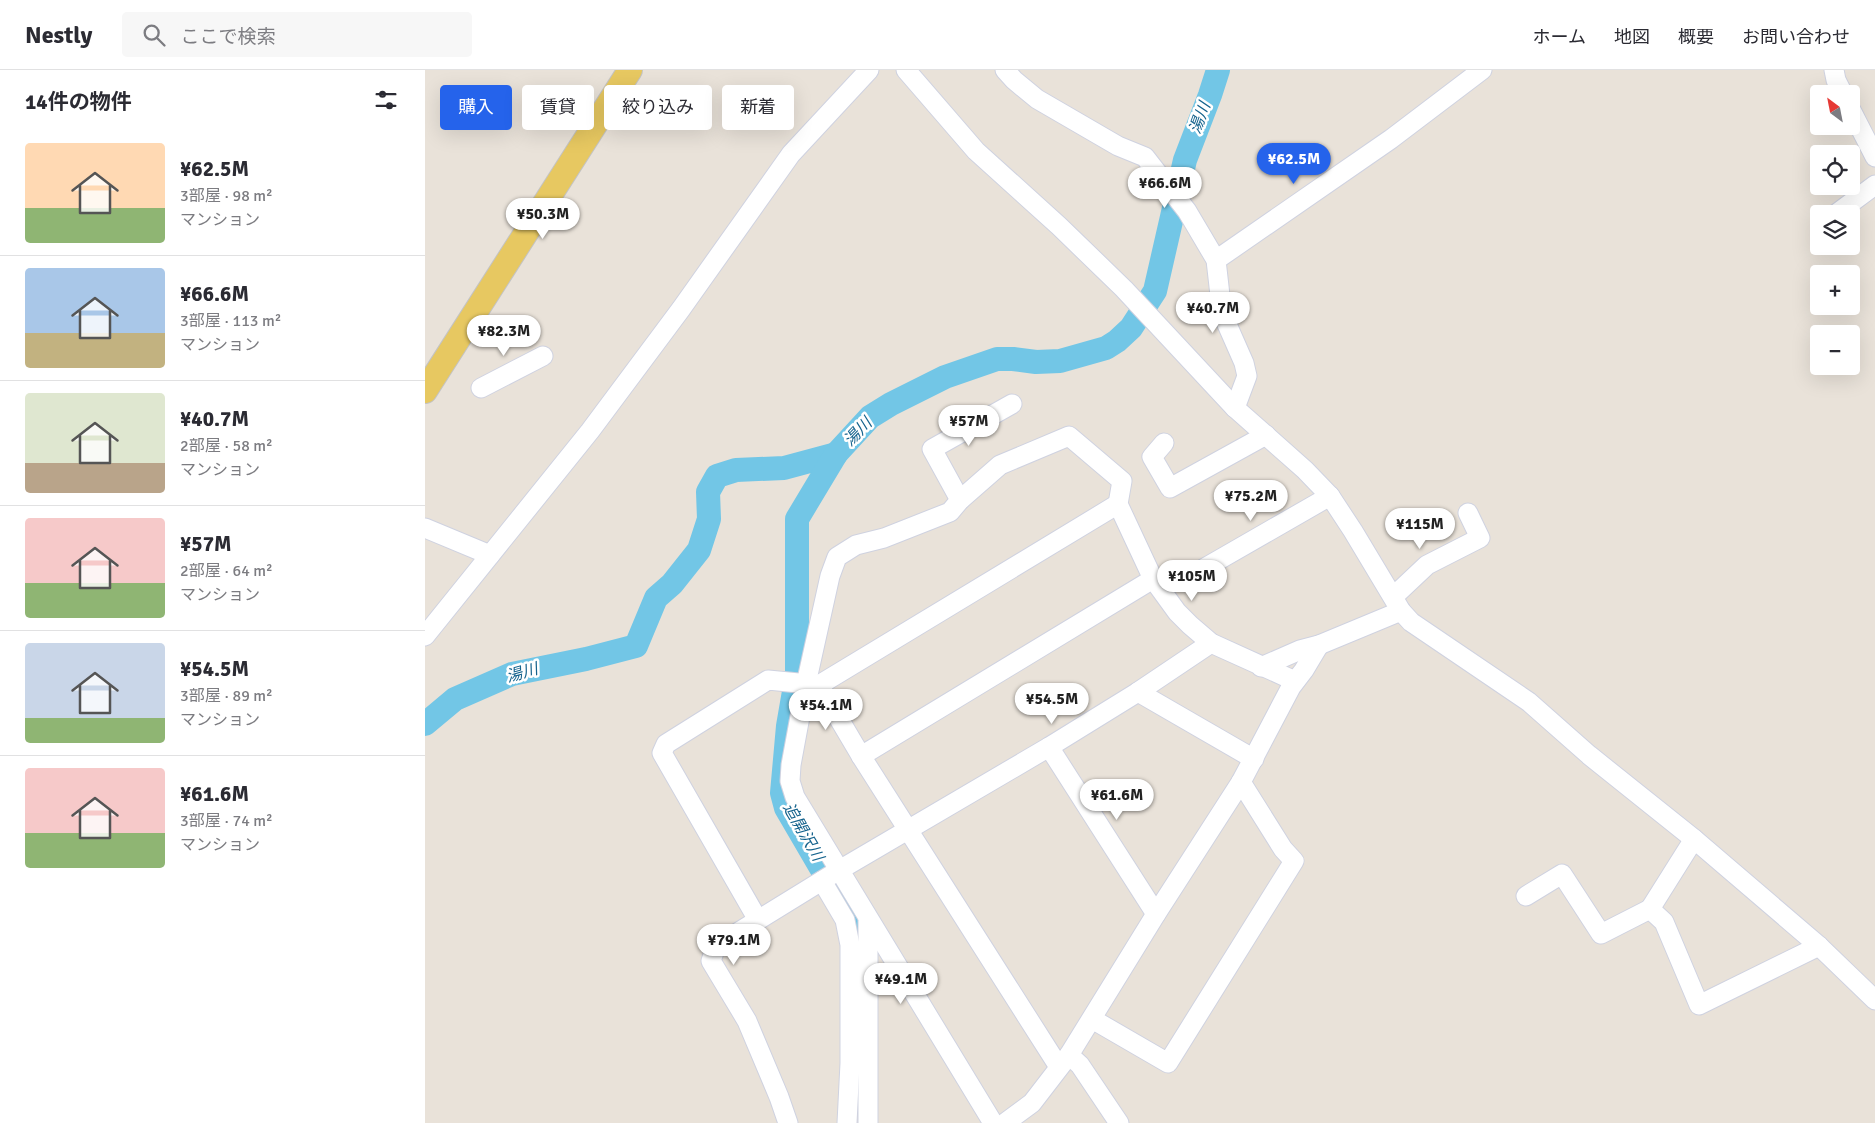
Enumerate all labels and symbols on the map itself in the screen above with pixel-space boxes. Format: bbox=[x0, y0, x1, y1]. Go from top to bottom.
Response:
north arrow bbox=[1810, 85, 1860, 135]
water label: 湯川 bbox=[1185, 98, 1216, 136]
pin: ¥62.5M bbox=[1253, 142, 1335, 185]
pin: ¥66.6M bbox=[1124, 166, 1206, 209]
pin: ¥50.3M bbox=[502, 198, 584, 240]
pin: ¥40.7M bbox=[1172, 292, 1254, 334]
pin: ¥82.3M bbox=[463, 314, 545, 357]
pin: ¥57M bbox=[939, 404, 999, 447]
water label: 湯川 bbox=[840, 412, 878, 450]
pin: ¥75.2M bbox=[1210, 480, 1292, 522]
pin: ¥115M bbox=[1385, 508, 1455, 550]
pin: ¥105M bbox=[1157, 560, 1227, 602]
water label: 湯川 bbox=[504, 658, 542, 687]
pin: ¥54.5M bbox=[1011, 682, 1093, 725]
pin: ¥54.1M bbox=[785, 688, 867, 731]
pin: ¥61.6M bbox=[1076, 778, 1158, 821]
water label: 追開沢川 bbox=[778, 799, 829, 866]
pin: ¥79.1M bbox=[693, 924, 775, 966]
pin: ¥49.1M bbox=[860, 962, 942, 1005]

